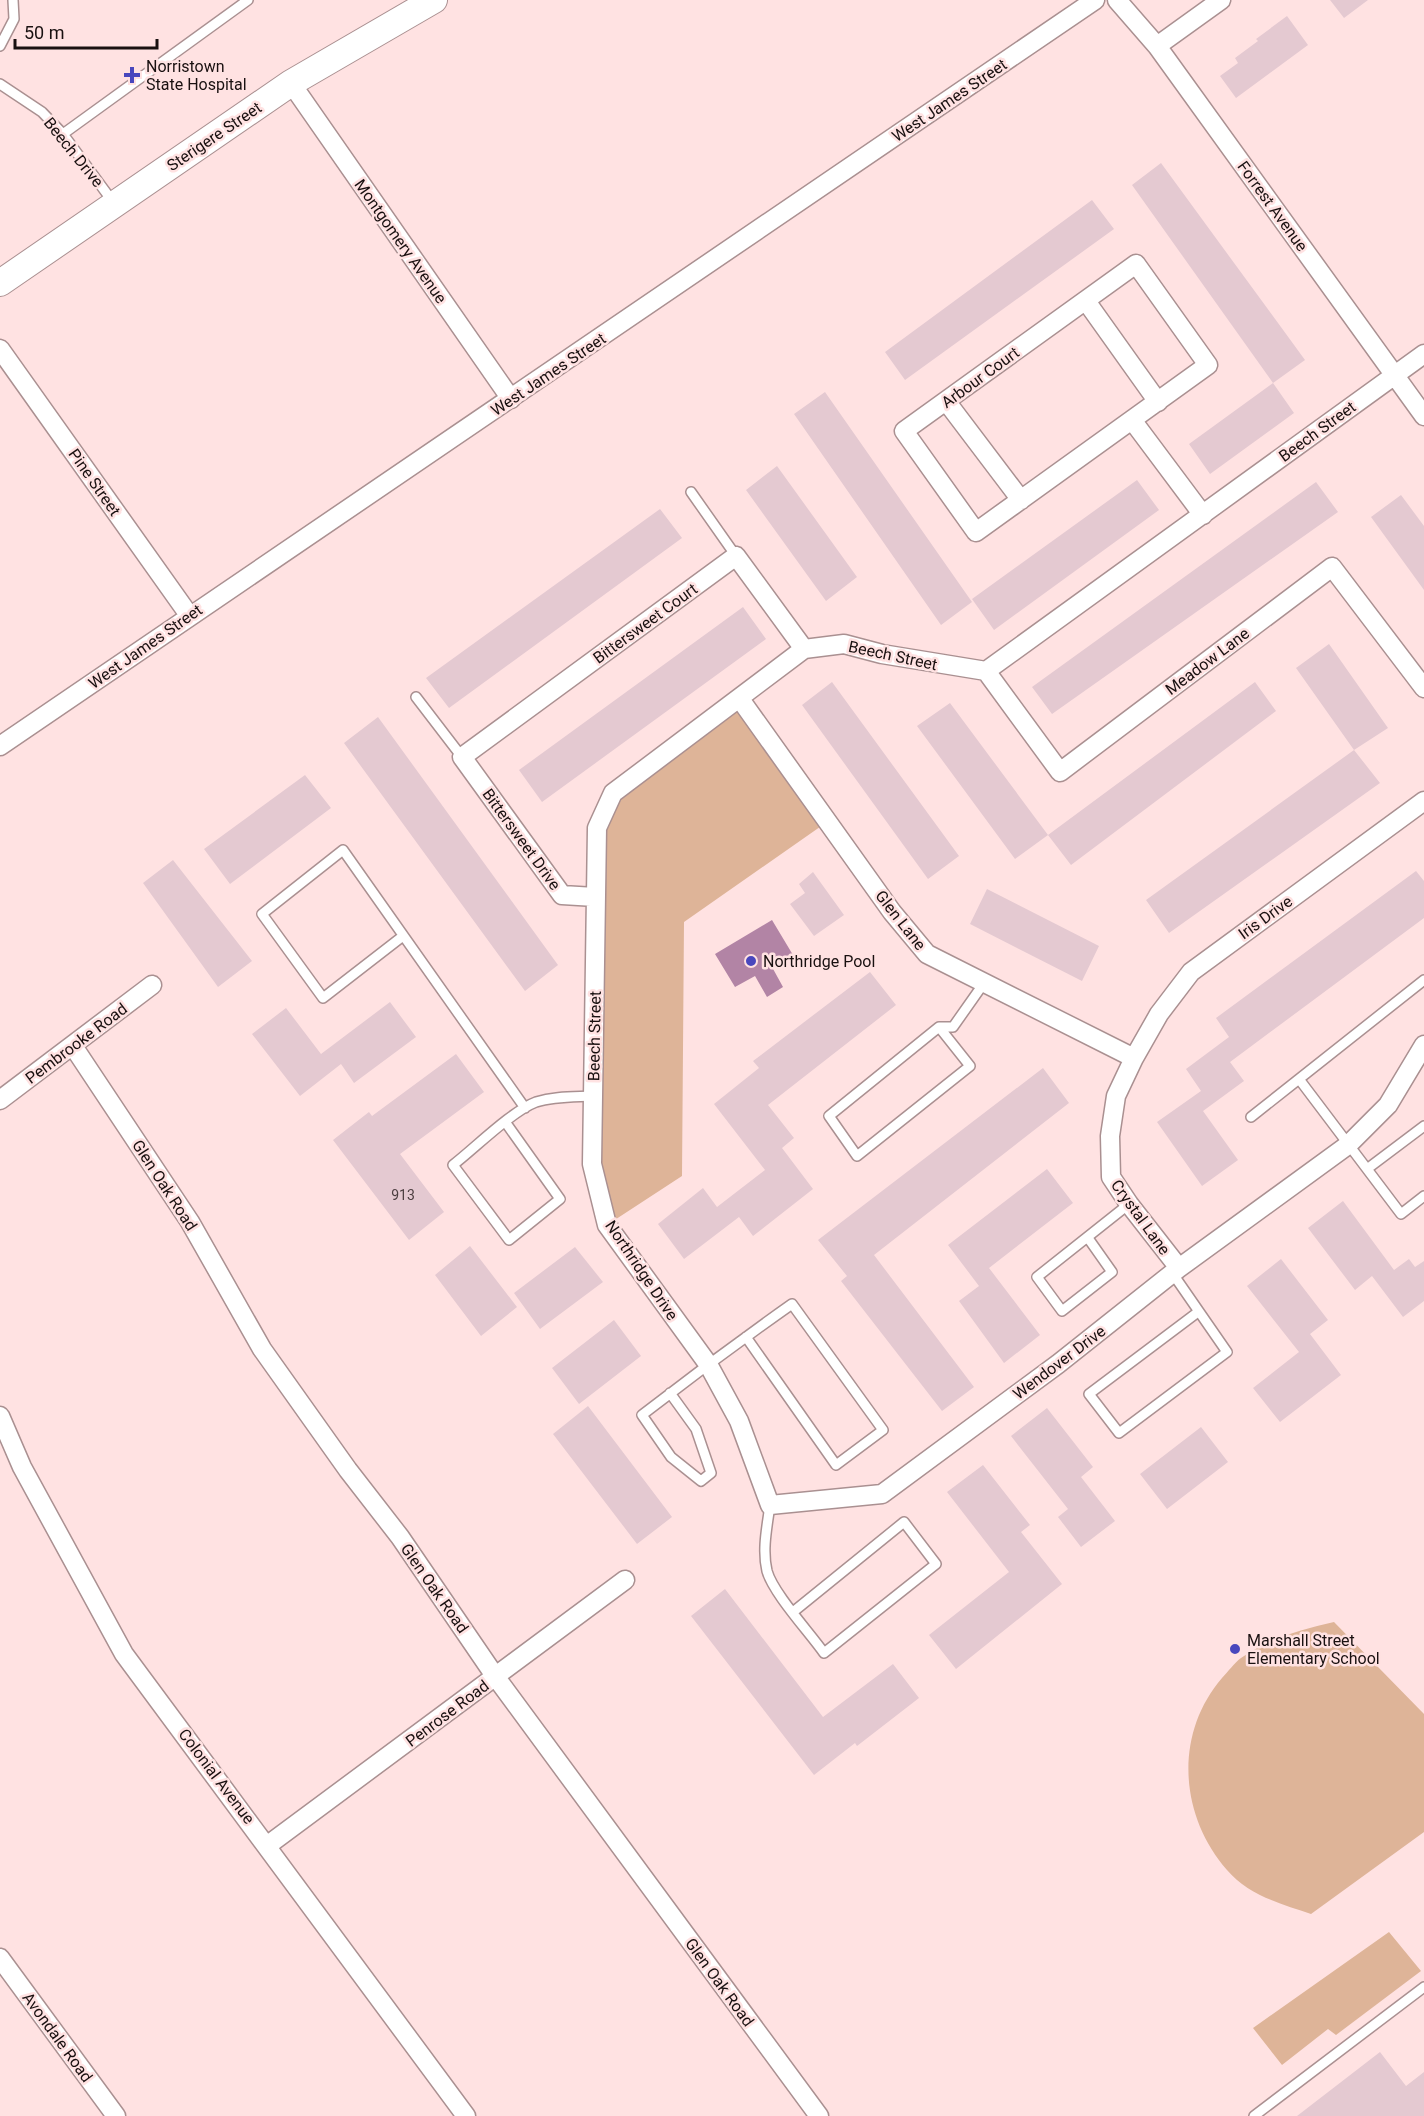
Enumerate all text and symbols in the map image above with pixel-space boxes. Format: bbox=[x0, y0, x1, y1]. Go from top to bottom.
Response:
scale bar bbox=[15, 12, 158, 50]
text: 50 m bbox=[24, 22, 64, 43]
street label: West James Street bbox=[888, 55, 1010, 146]
place label: Norristown State Hospital bbox=[146, 57, 247, 94]
marker: Norristown State Hospital bbox=[123, 66, 141, 84]
street label: Sterigere Street bbox=[163, 98, 265, 175]
street label: Beech Drive bbox=[40, 114, 107, 191]
street label: Forrest Avenue bbox=[1234, 158, 1312, 255]
street label: Montgomery Avenue bbox=[351, 176, 451, 307]
street label: West James Street bbox=[487, 329, 609, 420]
street label: Arbour Court bbox=[938, 343, 1023, 412]
street label: Beech Street bbox=[1275, 397, 1359, 466]
street label: Pine Street bbox=[65, 445, 125, 519]
street label: Bittersweet Court bbox=[590, 579, 701, 668]
street label: West James Street bbox=[85, 600, 206, 693]
street label: Meadow Lane bbox=[1162, 624, 1253, 699]
street label: Beech Street bbox=[847, 637, 939, 674]
street label: Bittersweet Drive bbox=[478, 785, 565, 894]
street label: Glen Lane bbox=[871, 887, 930, 954]
street label: Iris Drive bbox=[1235, 892, 1296, 943]
place label: Northridge Pool bbox=[763, 952, 875, 971]
marker: Northridge Pool bbox=[744, 954, 758, 968]
street label: Beech Street bbox=[584, 991, 605, 1081]
street label: Pembrooke Road bbox=[22, 999, 131, 1088]
street label: Glen Oak Road bbox=[128, 1136, 201, 1234]
street label: Crystal Lane bbox=[1107, 1176, 1174, 1259]
house number: 913 bbox=[391, 1187, 415, 1203]
street label: Northridge Drive bbox=[601, 1217, 682, 1324]
street label: Wendover Drive bbox=[1009, 1321, 1109, 1403]
street label: Glen Oak Road bbox=[397, 1540, 472, 1637]
place label: Marshall Street Elementary School bbox=[1247, 1631, 1380, 1668]
marker: Marshall Street Elementary School bbox=[1228, 1642, 1242, 1656]
street label: Penrose Road bbox=[402, 1676, 493, 1751]
street label: Colonial Avenue bbox=[175, 1725, 259, 1828]
street label: Glen Oak Road bbox=[681, 1934, 758, 2030]
street label: Avondale Road bbox=[19, 1989, 97, 2086]

